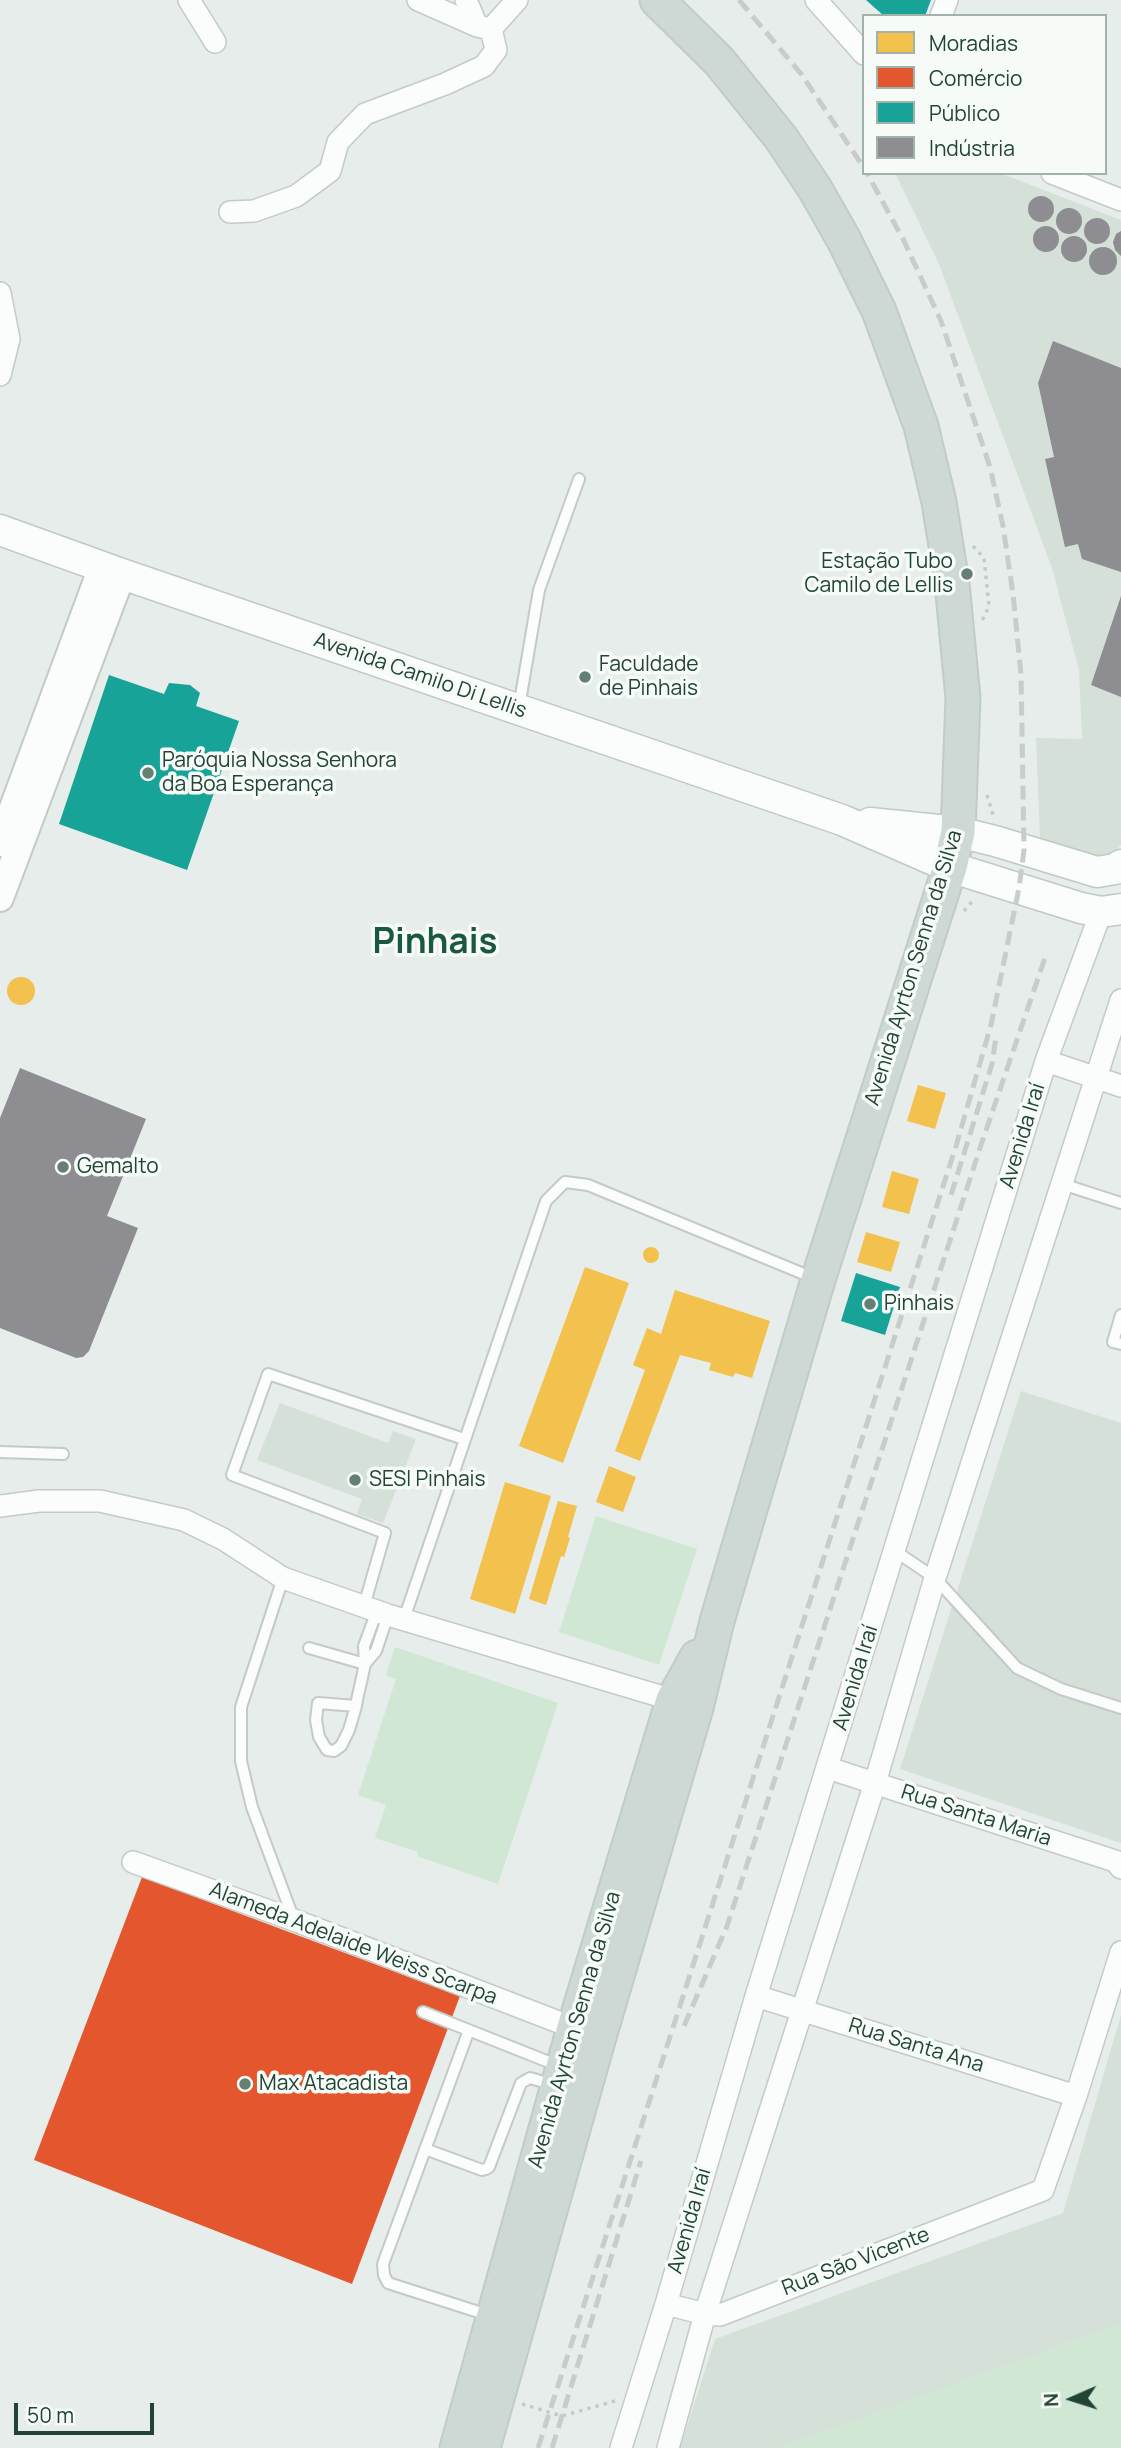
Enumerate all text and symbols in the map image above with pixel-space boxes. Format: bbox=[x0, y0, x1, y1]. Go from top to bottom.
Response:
legend bbox=[862, 14, 1107, 175]
text: Moradias bbox=[929, 29, 1018, 57]
text: Comércio bbox=[929, 64, 1023, 92]
text: Público bbox=[929, 99, 1000, 127]
text: Indústria bbox=[929, 134, 1015, 162]
place label: Estação Tubo Camilo de Lellis bbox=[804, 549, 953, 599]
marker: Estação Tubo Camilo de Lellis bbox=[959, 566, 975, 582]
street label: Avenida Camilo Di Lellis bbox=[310, 628, 530, 724]
place label: Faculdade de Pinhais bbox=[599, 652, 699, 702]
marker: Faculdade de Pinhais bbox=[577, 669, 593, 685]
place label: Paróquia Nossa Senhora da Boa Esperança bbox=[162, 748, 397, 798]
marker: Paróquia Nossa Senhora da Boa Esperança bbox=[140, 765, 156, 781]
street label: Avenida Ayrton Senna da Silva bbox=[860, 827, 968, 1109]
district label: Pinhais bbox=[373, 922, 497, 964]
street label: Avenida Iraí bbox=[995, 1080, 1051, 1192]
place label: Gemalto bbox=[77, 1154, 159, 1180]
marker: Gemalto bbox=[55, 1159, 71, 1175]
place label: Pinhais bbox=[884, 1291, 954, 1317]
marker: Pinhais bbox=[862, 1296, 878, 1312]
place label: SESI Pinhais bbox=[369, 1467, 486, 1493]
marker: SESI Pinhais bbox=[347, 1472, 363, 1488]
street label: Avenida Iraí bbox=[828, 1622, 884, 1734]
street label: Rua Santa Maria bbox=[898, 1780, 1054, 1852]
street label: Alameda Adelaide Weiss Scarpa bbox=[206, 1877, 500, 2011]
street label: Avenida Ayrton Senna da Silva bbox=[523, 1889, 627, 2171]
street label: Rua Santa Ana bbox=[845, 2013, 987, 2079]
place label: Max Atacadista bbox=[259, 2071, 408, 2097]
marker: Max Atacadista bbox=[237, 2076, 253, 2092]
street label: Avenida Iraí bbox=[663, 2165, 717, 2277]
street label: Rua São Vicente bbox=[779, 2222, 933, 2302]
north arrow bbox=[1037, 2364, 1107, 2434]
scale bar bbox=[18, 2388, 158, 2432]
text: N bbox=[1038, 2393, 1064, 2408]
text: 50 m bbox=[27, 2401, 74, 2429]

